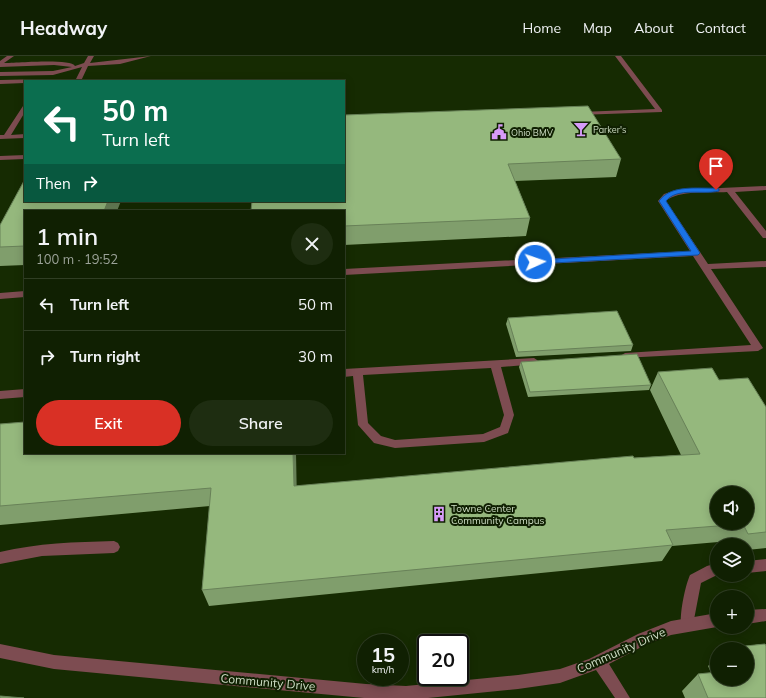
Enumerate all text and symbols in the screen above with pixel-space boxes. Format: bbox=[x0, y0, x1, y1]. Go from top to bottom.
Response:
text: Headway bbox=[20, 16, 107, 40]
text: Home bbox=[522, 19, 561, 37]
text: Map bbox=[583, 19, 612, 37]
text: About bbox=[634, 19, 674, 37]
text: Contact bbox=[696, 19, 746, 37]
text: 50 m bbox=[102, 93, 168, 128]
icon: left bbox=[36, 96, 88, 148]
bar icon: Parker's bbox=[572, 120, 590, 138]
public building icon: Ohio BMV bbox=[490, 123, 508, 141]
place label: Parker's bbox=[593, 124, 626, 135]
place label: Ohio BMV bbox=[511, 127, 554, 138]
text: Turn left bbox=[102, 128, 170, 151]
pin bbox=[699, 149, 733, 190]
icon: arrive bbox=[705, 155, 727, 177]
icon: right bbox=[79, 172, 101, 194]
text: Then bbox=[36, 174, 71, 193]
text: 1 min bbox=[36, 221, 98, 251]
button: close bbox=[291, 223, 333, 265]
position arrow bbox=[514, 241, 556, 283]
text: 100 m · 19:52 bbox=[36, 251, 118, 267]
icon: left bbox=[36, 294, 58, 316]
text: Turn left bbox=[70, 295, 129, 314]
text: 50 m bbox=[298, 295, 333, 314]
icon: right bbox=[36, 346, 58, 368]
text: Turn right bbox=[70, 347, 140, 366]
text: 30 m bbox=[298, 347, 333, 366]
button: Exit bbox=[36, 400, 181, 446]
button: Share bbox=[189, 400, 333, 446]
map controls bbox=[710, 486, 754, 686]
button: sound bbox=[710, 486, 754, 530]
place label: Towne Center Community Campus bbox=[451, 502, 544, 527]
building icon: Towne Center Community Campus bbox=[430, 505, 448, 523]
button: layers bbox=[710, 538, 754, 582]
button: + bbox=[710, 590, 754, 634]
street label: Community Drive bbox=[574, 624, 668, 676]
speed limit sign: 20 bbox=[417, 634, 469, 686]
text: 15 bbox=[371, 642, 395, 667]
button: − bbox=[710, 642, 754, 686]
text: km/h bbox=[372, 663, 394, 676]
street label: Community Drive bbox=[220, 670, 316, 694]

